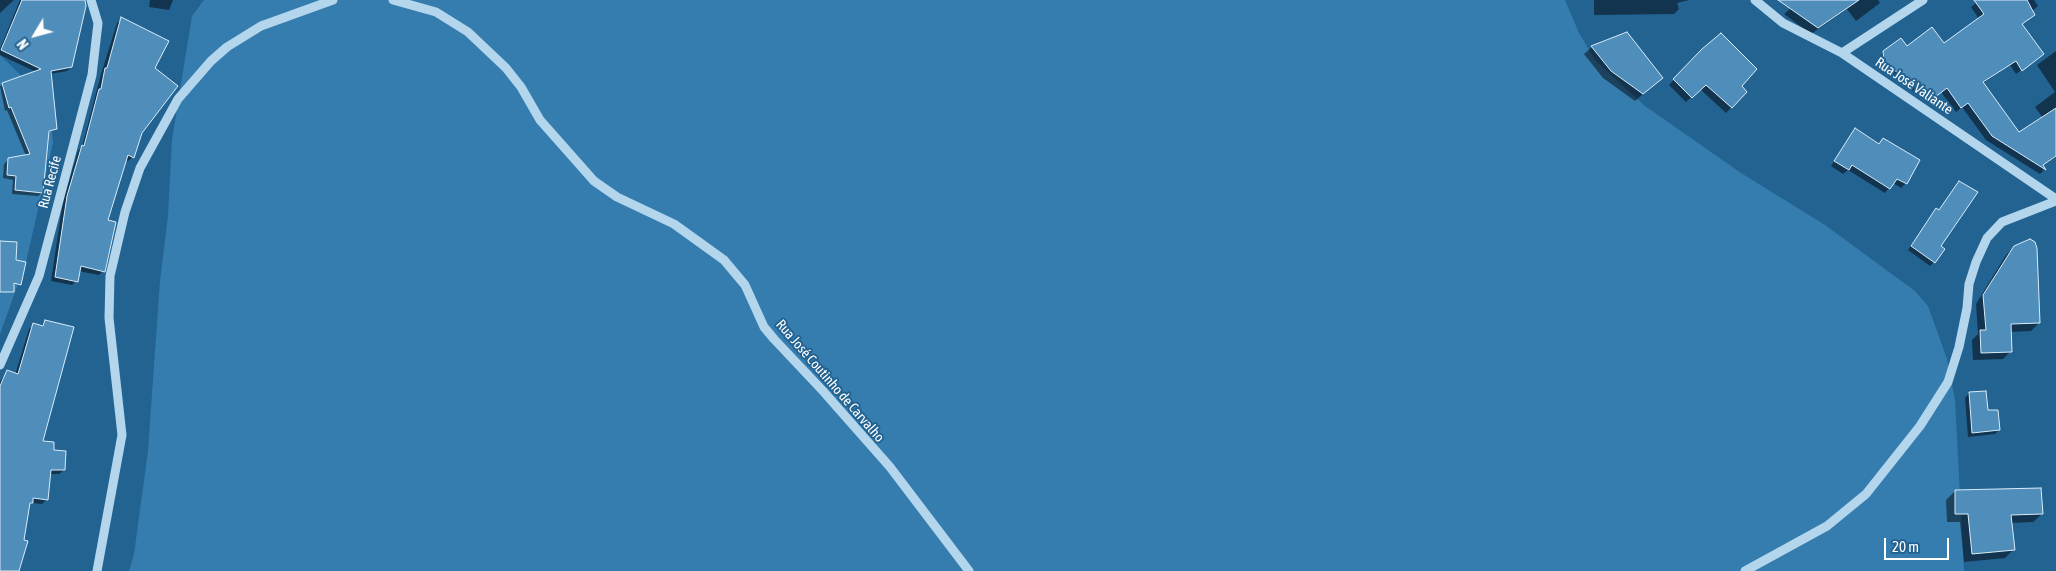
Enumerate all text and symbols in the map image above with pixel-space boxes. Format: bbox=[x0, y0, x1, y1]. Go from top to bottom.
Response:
north arrow bbox=[10, 10, 60, 60]
text: N bbox=[14, 36, 32, 52]
street label: Rua José Valiante bbox=[1872, 54, 1956, 118]
street label: Rua Recife bbox=[35, 154, 65, 210]
street label: Rua José Coutinho de Carvalho bbox=[772, 316, 888, 446]
scale bar bbox=[1886, 528, 1951, 560]
text: 20 m bbox=[1892, 538, 1919, 555]

